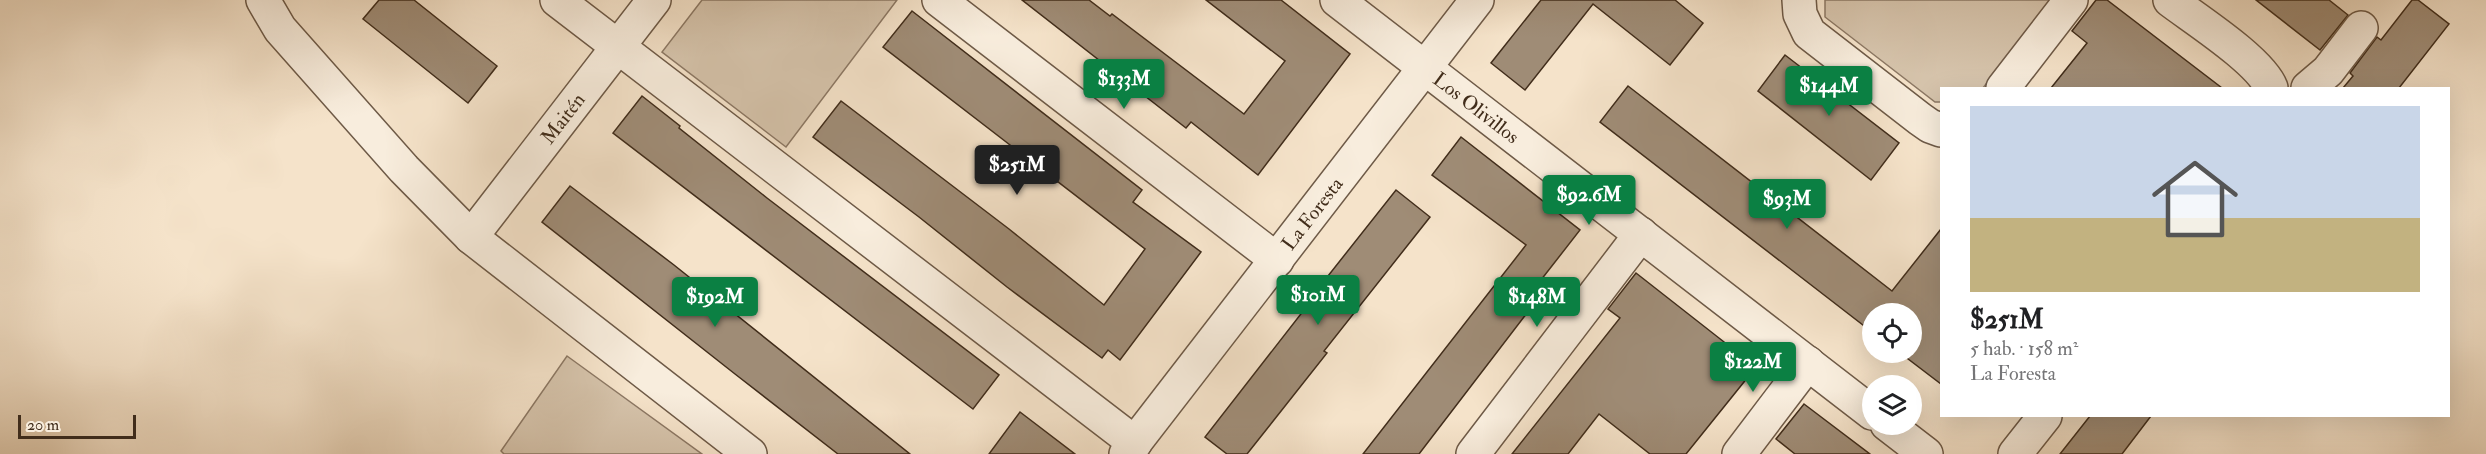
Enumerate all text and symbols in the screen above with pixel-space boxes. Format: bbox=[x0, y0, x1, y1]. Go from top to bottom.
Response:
pin: $133M bbox=[1082, 59, 1166, 110]
text: $133M bbox=[1097, 66, 1151, 91]
street label: Los Olivillos bbox=[1428, 66, 1525, 149]
pin: $144M bbox=[1787, 66, 1871, 117]
text: $144M bbox=[1799, 73, 1859, 98]
street label: Maitén bbox=[535, 88, 590, 149]
pin: $251M bbox=[975, 145, 1059, 196]
icon: home bbox=[2141, 145, 2249, 253]
text: $251M bbox=[989, 152, 1045, 177]
street label: La Foresta bbox=[1276, 171, 1349, 255]
pin: $92.6M bbox=[1540, 175, 1638, 226]
pin: $93M bbox=[1751, 179, 1823, 230]
text: $92.6M bbox=[1556, 182, 1622, 207]
text: $93M bbox=[1763, 186, 1811, 211]
pin: $101M bbox=[1276, 275, 1360, 326]
pin: $192M bbox=[673, 277, 757, 328]
pin: $148M bbox=[1495, 277, 1579, 328]
text: $101M bbox=[1291, 282, 1345, 307]
text: $192M bbox=[686, 284, 744, 309]
text: $148M bbox=[1508, 284, 1566, 309]
map controls bbox=[1862, 303, 1922, 435]
button: locate bbox=[1862, 303, 1922, 363]
text: $251M bbox=[1970, 304, 2044, 336]
text: 5 hab. · 158 m² bbox=[1970, 336, 2078, 361]
pin: $122M bbox=[1711, 342, 1795, 393]
text: $122M bbox=[1724, 349, 1782, 374]
text: La Foresta bbox=[1970, 361, 2056, 386]
button: layers bbox=[1862, 375, 1922, 435]
scale bar bbox=[18, 412, 136, 440]
text: 20 m bbox=[27, 415, 59, 435]

